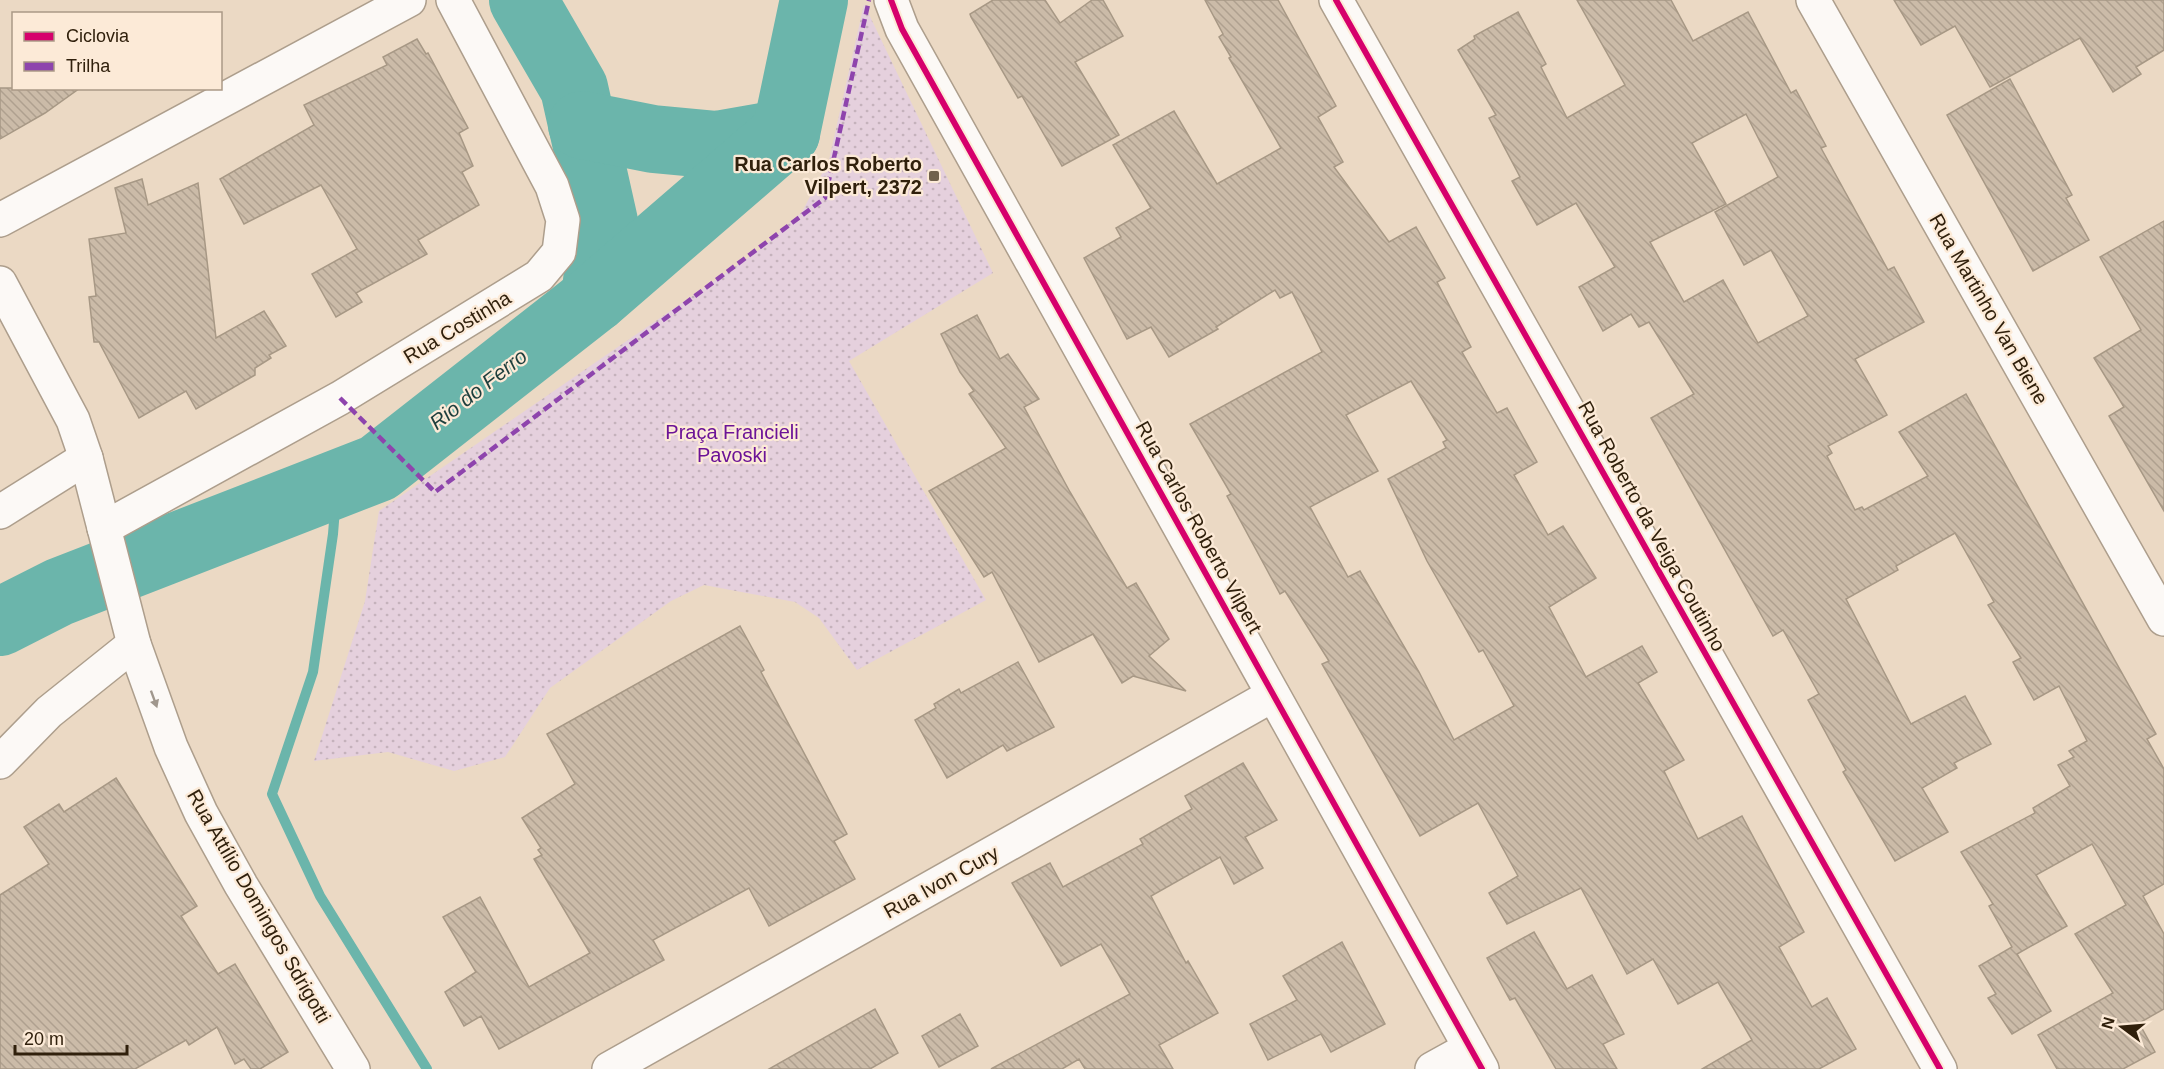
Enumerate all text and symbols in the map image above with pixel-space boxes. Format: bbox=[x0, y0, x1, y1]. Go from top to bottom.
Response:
legend bbox=[12, 12, 222, 90]
text: Ciclovia bbox=[66, 26, 130, 46]
text: Trilha bbox=[66, 56, 111, 76]
place label: Rua Carlos Roberto Vilpert, 2372 bbox=[734, 153, 922, 198]
marker: Rua Carlos Roberto Vilpert, 2372 bbox=[927, 169, 941, 183]
street label: Rua Martinho Van Biene bbox=[1925, 210, 2053, 408]
street label: Rua Costinha bbox=[399, 286, 515, 368]
water label: Rio do Ferro bbox=[425, 344, 531, 434]
street label: Rua Roberto da Veiga Coutinho bbox=[1574, 397, 1730, 655]
street label: Rua Carlos Roberto Vilpert bbox=[1132, 417, 1267, 637]
park label: Praça Francieli Pavoski bbox=[665, 421, 799, 466]
one-way arrow bbox=[149, 690, 159, 708]
street label: Rua Attílio Domingos Sdrigotti bbox=[183, 785, 335, 1027]
street label: Rua Ivon Cury bbox=[880, 841, 1002, 923]
north arrow bbox=[2092, 997, 2152, 1057]
text: N bbox=[2098, 1015, 2118, 1031]
scale bar bbox=[15, 1018, 128, 1056]
text: 20 m bbox=[24, 1029, 64, 1049]

